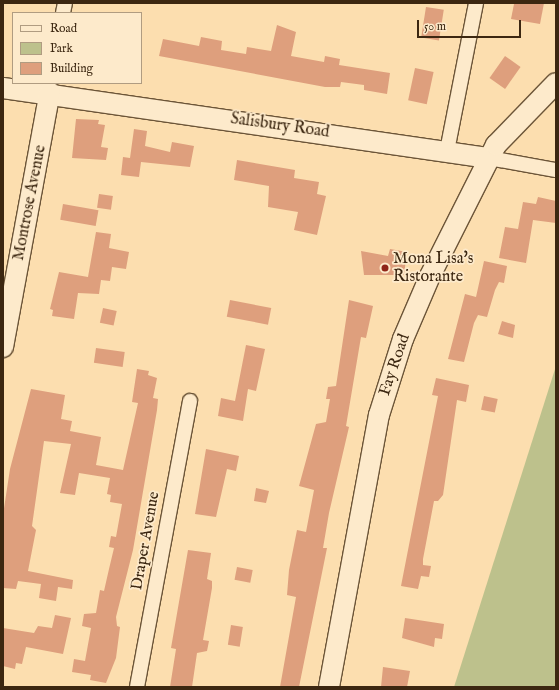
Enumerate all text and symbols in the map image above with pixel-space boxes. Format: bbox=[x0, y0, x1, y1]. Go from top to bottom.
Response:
legend bbox=[12, 12, 142, 84]
scale bar bbox=[419, 12, 523, 38]
text: 50 m bbox=[424, 19, 446, 34]
text: Road bbox=[50, 21, 77, 36]
text: Park bbox=[50, 41, 73, 56]
text: Building bbox=[50, 61, 93, 76]
street label: Salisbury Road bbox=[229, 110, 331, 142]
street label: Montrose Avenue bbox=[9, 144, 51, 262]
place label: Mona Lisa's Ristorante bbox=[393, 249, 473, 287]
marker: Mona Lisa's Ristorante bbox=[380, 263, 390, 273]
street label: Fay Road bbox=[375, 332, 415, 398]
street label: Draper Avenue bbox=[128, 490, 164, 592]

